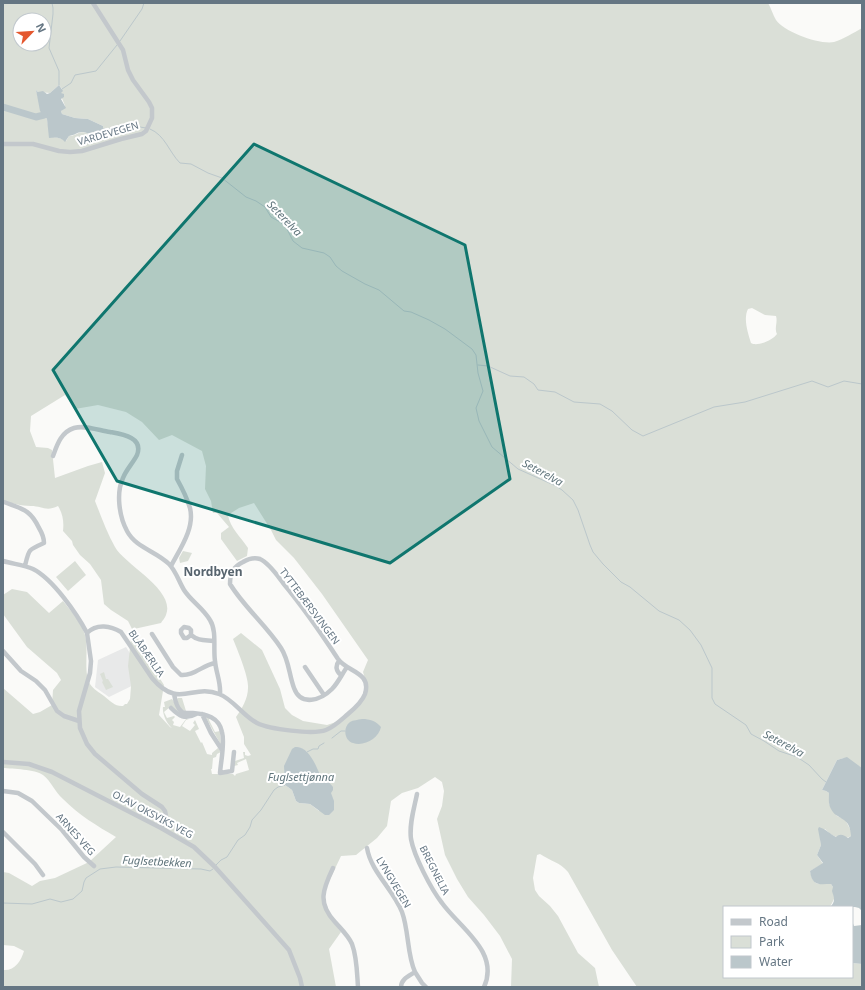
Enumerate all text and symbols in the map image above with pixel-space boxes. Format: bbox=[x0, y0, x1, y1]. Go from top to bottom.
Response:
north arrow bbox=[12, 12, 52, 52]
text: N bbox=[33, 20, 50, 35]
street label: VARDEVEGEN bbox=[76, 118, 140, 148]
water label: Seterelva bbox=[264, 197, 306, 240]
water label: Seterelva bbox=[520, 455, 567, 489]
district label: Nordbyen bbox=[183, 563, 243, 580]
street label: TYTTEBÆRSVINGEN bbox=[277, 565, 343, 647]
street label: BLÅBÆRLIA bbox=[126, 627, 169, 680]
water label: Seterelva bbox=[761, 726, 808, 760]
water label: Fuglsettjønna bbox=[268, 769, 335, 784]
street label: OLAV OKSVIKS VEG bbox=[110, 787, 196, 841]
street label: ARNES VEG bbox=[53, 810, 99, 858]
street label: BREGNELIA bbox=[417, 843, 454, 898]
water label: Fuglsetbekken bbox=[122, 852, 192, 870]
street label: LYNGVEGEN bbox=[373, 854, 415, 910]
legend bbox=[723, 906, 853, 978]
text: Road bbox=[759, 913, 788, 930]
text: Park bbox=[759, 933, 785, 950]
text: Water bbox=[759, 953, 793, 970]

